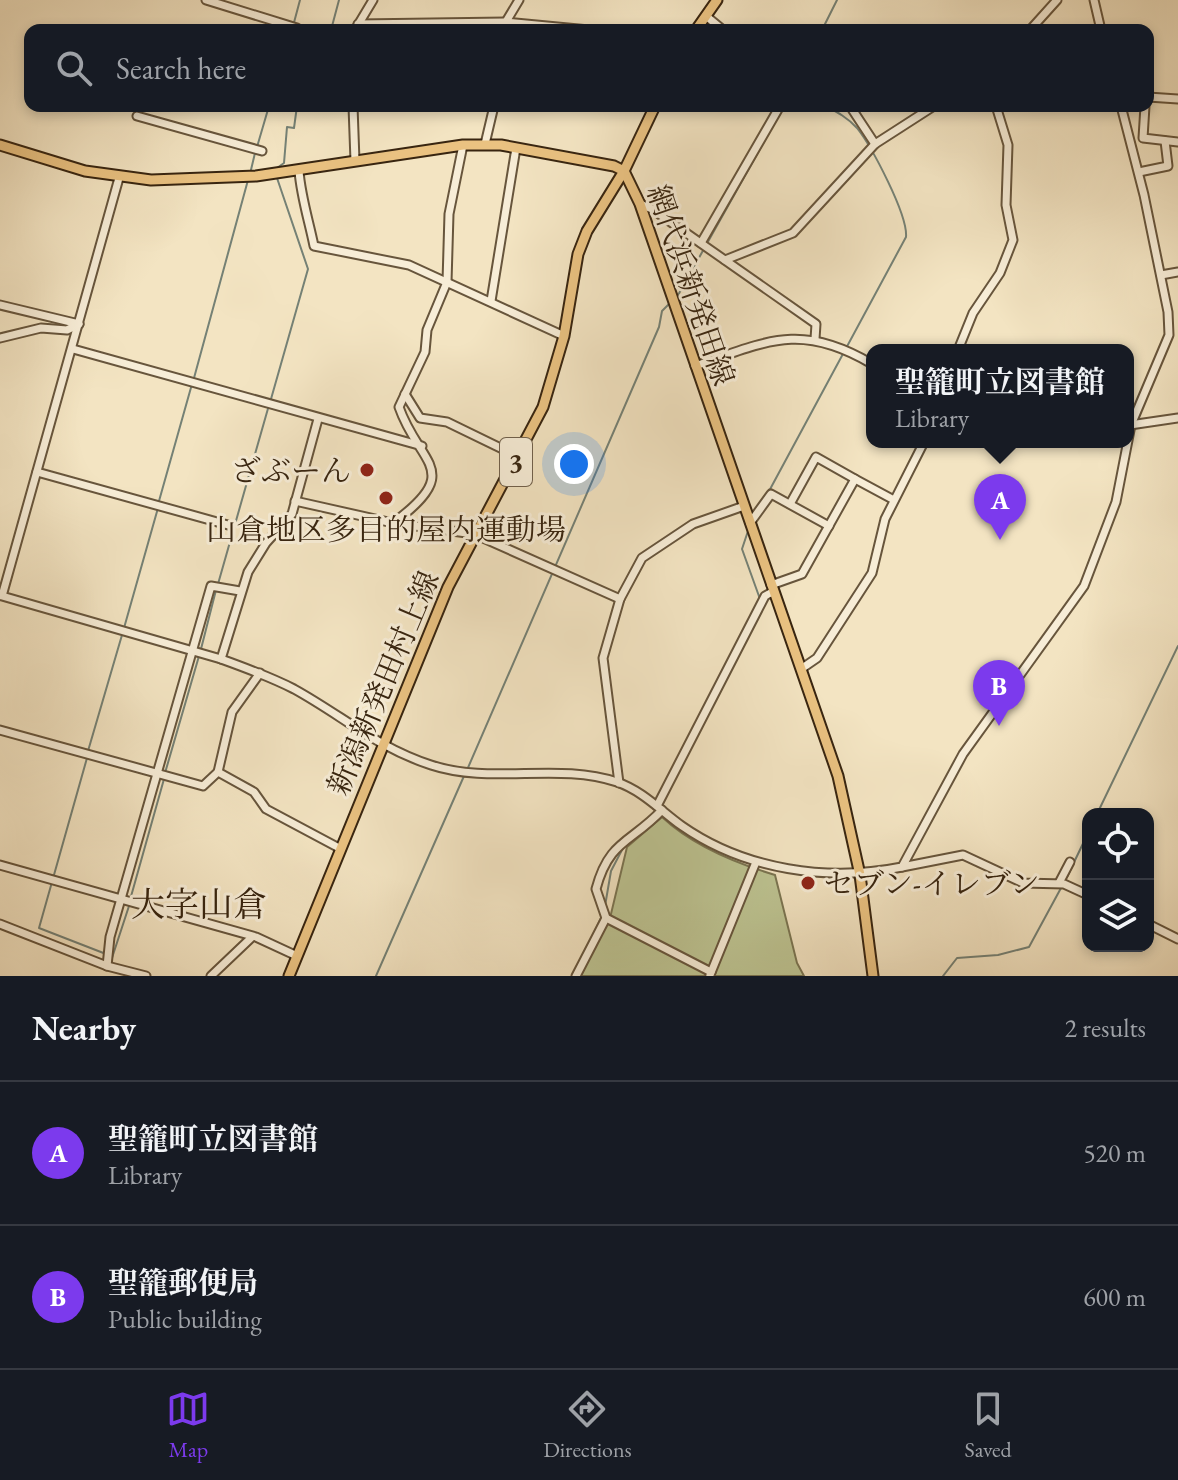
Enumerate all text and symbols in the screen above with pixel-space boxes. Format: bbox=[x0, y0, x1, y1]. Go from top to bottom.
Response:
search box bbox=[24, 24, 1154, 112]
icon: search bbox=[52, 46, 96, 90]
text: Search here bbox=[116, 49, 246, 88]
street label: 網代浜新発田線 bbox=[638, 179, 744, 391]
popup bbox=[866, 344, 1134, 448]
text: 聖籠町立図書館 bbox=[895, 362, 1105, 401]
text: Library bbox=[895, 401, 969, 435]
road number: 3 bbox=[500, 438, 532, 486]
your location bbox=[554, 444, 594, 484]
place label: ざぶーん bbox=[231, 451, 351, 490]
marker: ざぶーん bbox=[358, 461, 376, 479]
pin: A bbox=[974, 474, 1026, 540]
marker: 山倉地区多目的屋内運動場 bbox=[377, 489, 395, 507]
place label: 山倉地区多目的屋内運動場 bbox=[206, 510, 566, 549]
street label: 新潟新発田村上線 bbox=[318, 565, 448, 801]
pin: B bbox=[973, 660, 1025, 726]
map controls bbox=[1082, 808, 1154, 952]
button: locate bbox=[1082, 808, 1154, 880]
place label: セブン-イレブン bbox=[824, 864, 1040, 903]
marker: セブン-イレブン bbox=[799, 874, 817, 892]
button: layers bbox=[1082, 880, 1154, 952]
district label: 大字山倉 bbox=[131, 882, 267, 926]
text: Nearby bbox=[32, 1006, 136, 1050]
text: 2 results bbox=[1065, 1011, 1146, 1045]
text: 聖籠町立図書館 bbox=[108, 1119, 318, 1158]
text: A bbox=[49, 1136, 67, 1170]
text: 520 m bbox=[1083, 1136, 1146, 1170]
text: Library bbox=[108, 1158, 182, 1192]
text: 聖籠郵便局 bbox=[108, 1263, 258, 1302]
text: B bbox=[50, 1280, 66, 1314]
text: 600 m bbox=[1083, 1280, 1146, 1314]
text: Public building bbox=[108, 1302, 262, 1336]
tab: Map bbox=[166, 1387, 210, 1464]
tab: Directions bbox=[543, 1387, 632, 1464]
tab: Saved bbox=[964, 1387, 1012, 1464]

